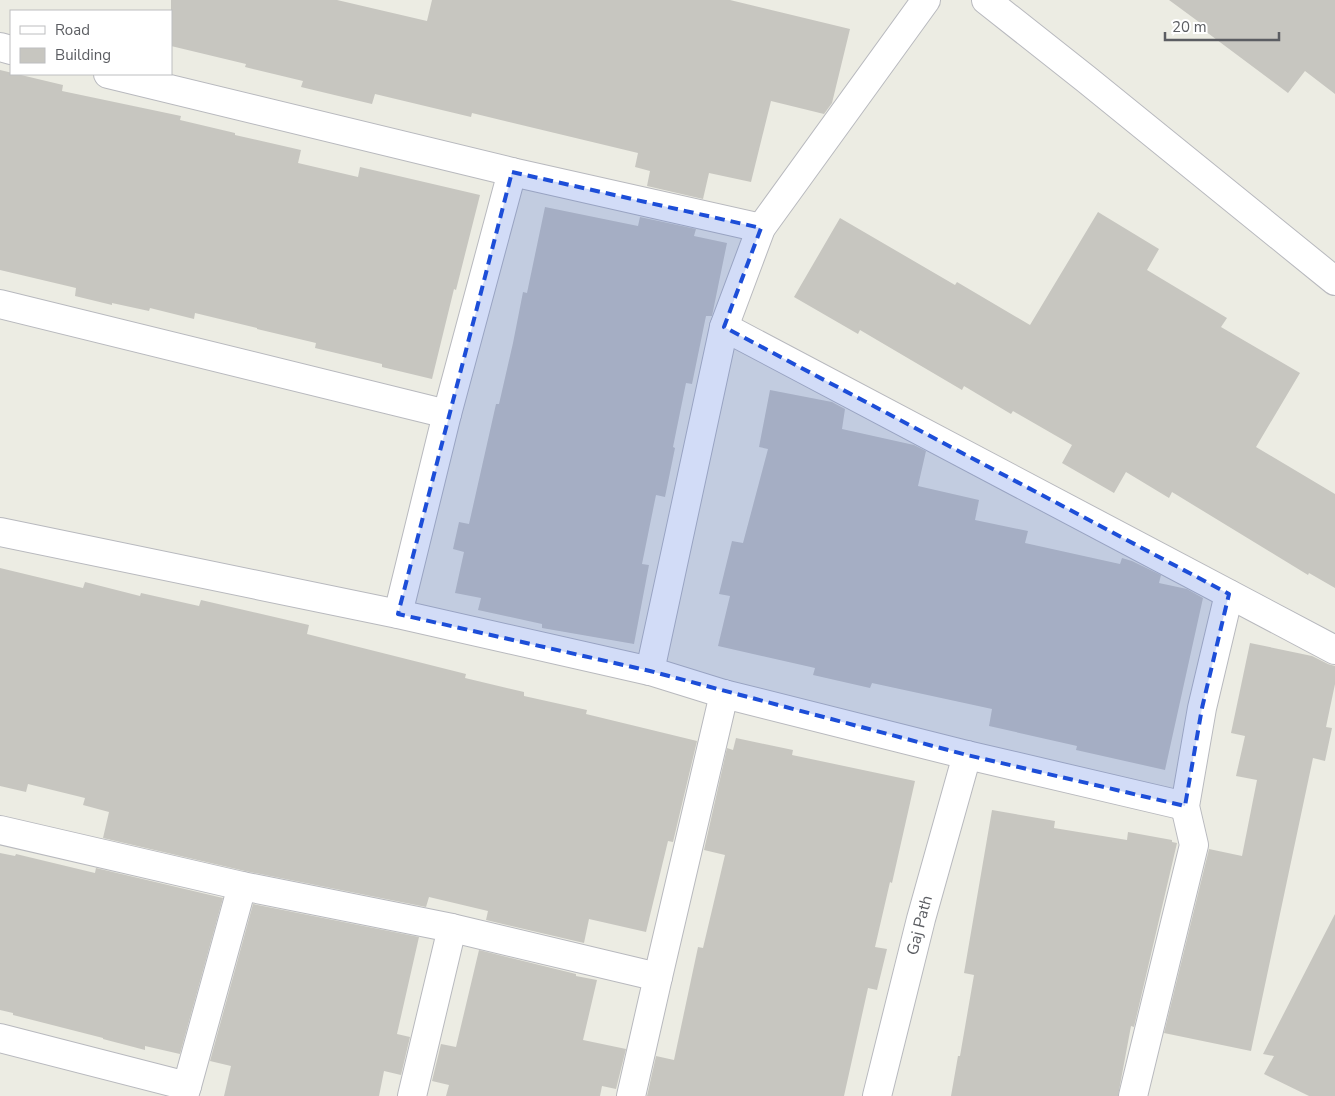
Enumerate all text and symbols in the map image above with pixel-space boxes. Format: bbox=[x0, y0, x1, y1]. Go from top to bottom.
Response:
legend bbox=[10, 10, 172, 75]
scale bar bbox=[1165, 10, 1279, 42]
text: 20 m bbox=[1172, 17, 1207, 37]
text: Road bbox=[55, 20, 90, 40]
text: Building bbox=[55, 45, 111, 65]
street label: Gaj Path bbox=[901, 893, 938, 957]

